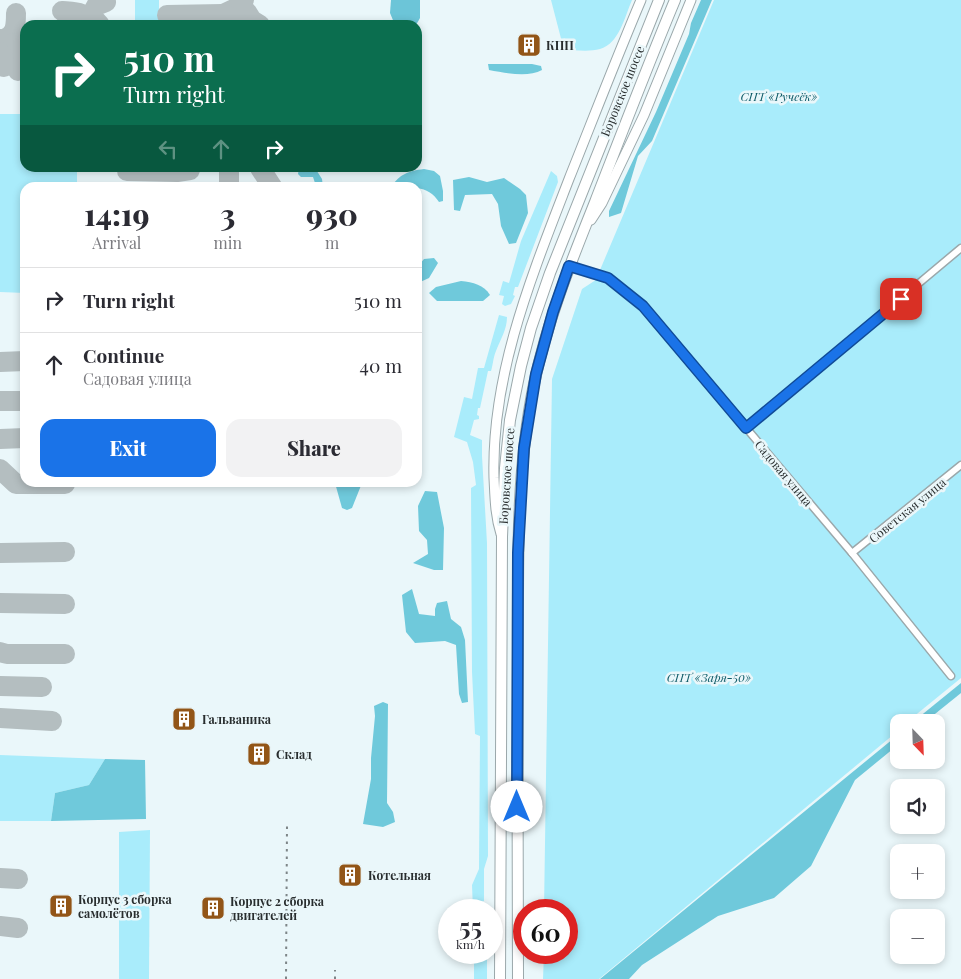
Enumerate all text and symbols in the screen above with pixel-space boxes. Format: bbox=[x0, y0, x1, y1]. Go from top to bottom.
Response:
building icon: КПП bbox=[516, 32, 542, 58]
text: 510 m bbox=[123, 34, 215, 81]
place label: КПП bbox=[546, 37, 574, 53]
icon: right bbox=[40, 40, 105, 105]
street label: Боровское шоссе bbox=[597, 43, 647, 139]
text: Turn right bbox=[123, 79, 225, 109]
park label: СНТ «Ручеёк» bbox=[740, 88, 818, 104]
icon: left bbox=[154, 135, 182, 163]
icon: ahead bbox=[207, 135, 235, 163]
icon: right bbox=[260, 135, 288, 163]
text: 14:19 bbox=[84, 194, 149, 234]
text: 3 bbox=[220, 194, 235, 234]
text: 930 bbox=[306, 194, 358, 234]
text: Arrival bbox=[92, 232, 141, 253]
text: min bbox=[214, 232, 242, 253]
text: m bbox=[325, 232, 339, 253]
pin bbox=[880, 278, 922, 320]
icon: arrive bbox=[887, 285, 915, 313]
icon: right bbox=[40, 286, 68, 314]
text: Turn right bbox=[83, 287, 175, 313]
text: 510 m bbox=[354, 287, 402, 313]
text: Continue bbox=[83, 342, 164, 368]
icon: ahead bbox=[40, 351, 68, 379]
text: 40 m bbox=[360, 352, 402, 378]
text: Садовая улица bbox=[83, 368, 192, 389]
button: Exit bbox=[40, 419, 216, 477]
button: Share bbox=[226, 419, 402, 477]
street label: Боровское шоссе bbox=[495, 427, 517, 525]
street label: Садовая улица bbox=[752, 437, 816, 509]
street label: Советская улица bbox=[865, 474, 949, 546]
park label: СНТ «Заря-50» bbox=[667, 669, 751, 685]
building icon: Гальваника bbox=[171, 706, 197, 732]
place label: Гальваника bbox=[202, 711, 272, 727]
north arrow bbox=[890, 714, 945, 769]
map controls bbox=[890, 714, 945, 964]
building icon: Склад bbox=[246, 741, 272, 767]
place label: Склад bbox=[276, 746, 312, 762]
button: sound bbox=[890, 779, 945, 834]
position arrow bbox=[490, 780, 542, 832]
button: + bbox=[890, 844, 945, 899]
building icon: Котельная bbox=[337, 862, 363, 888]
place label: Котельная bbox=[368, 867, 431, 883]
place label: Корпус 3 сборка самолётов bbox=[78, 891, 172, 921]
building icon: Корпус 3 сборка самолётов bbox=[48, 893, 74, 919]
place label: Корпус 2 сборка двигателей bbox=[230, 893, 325, 923]
building icon: Корпус 2 сборка двигателей bbox=[200, 895, 226, 921]
speed limit sign: 60 bbox=[513, 899, 578, 964]
text: 55 bbox=[459, 909, 482, 942]
button: − bbox=[890, 909, 945, 964]
text: km/h bbox=[456, 936, 485, 952]

